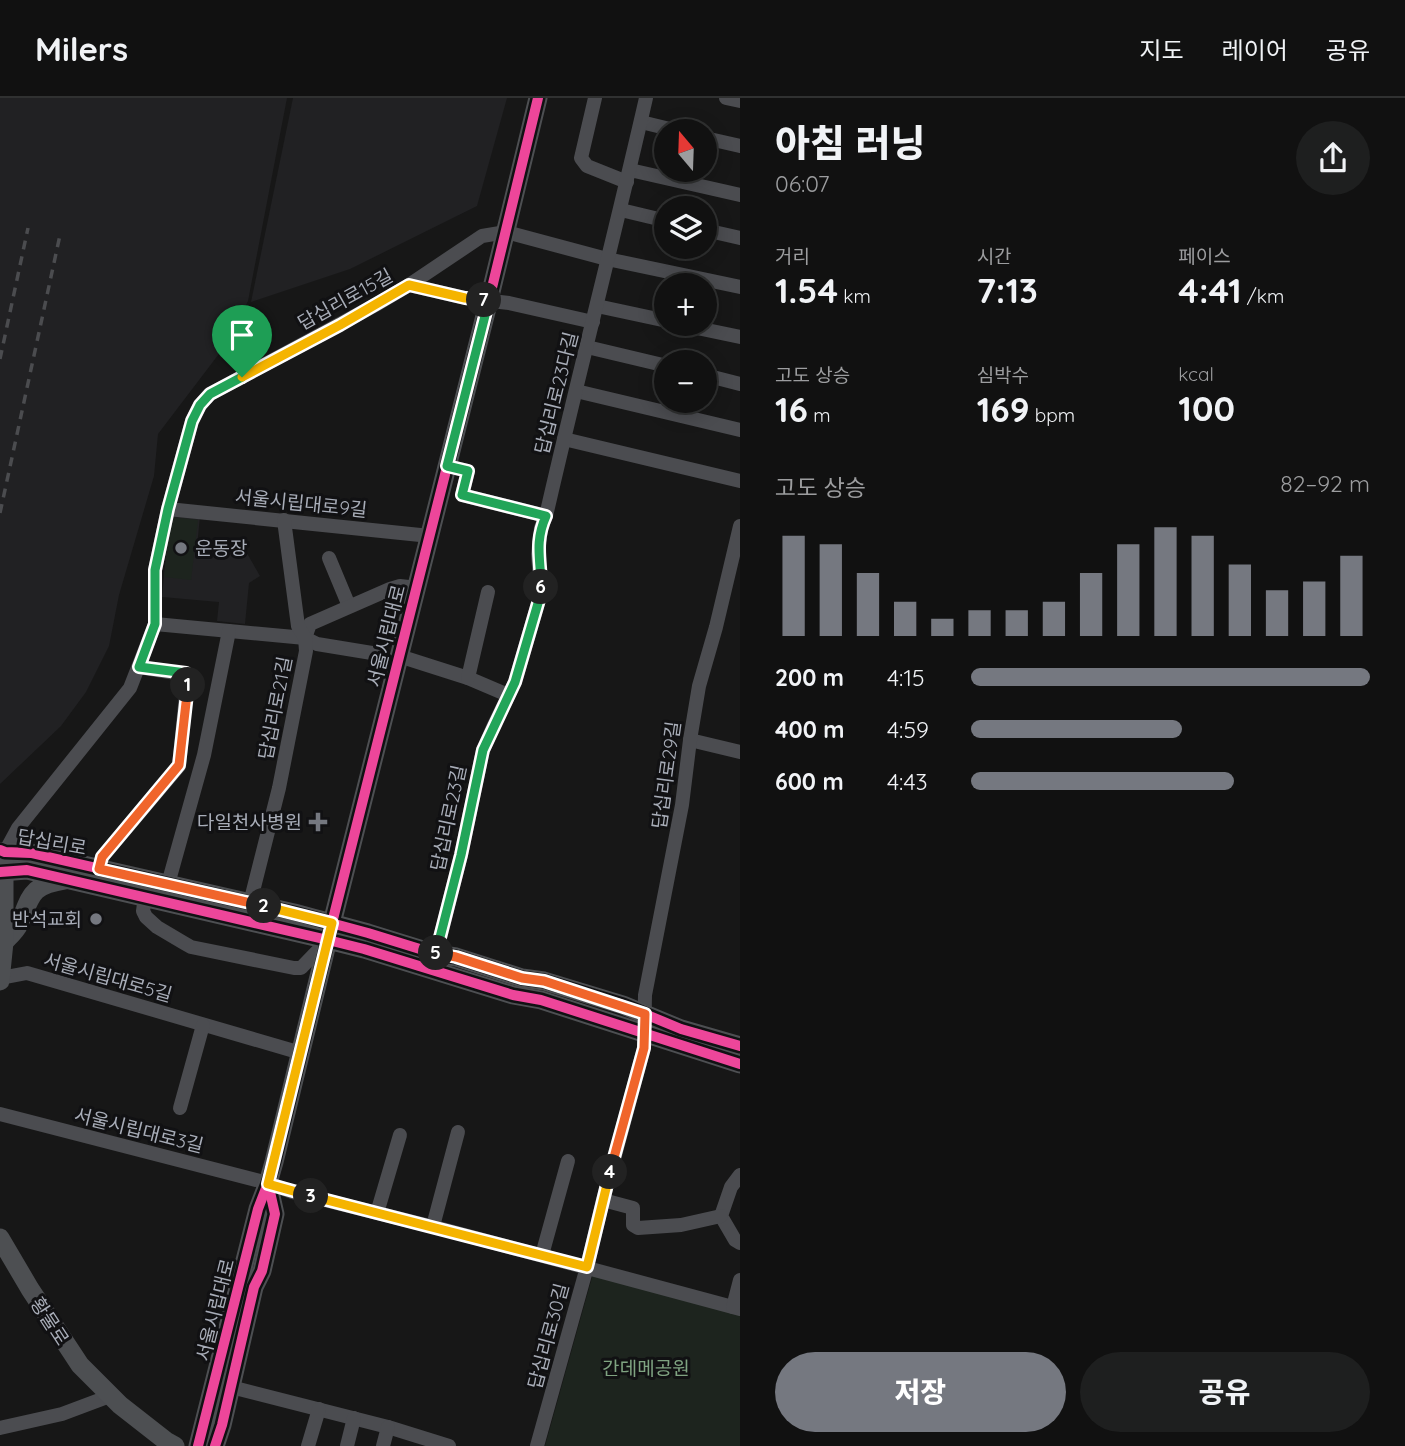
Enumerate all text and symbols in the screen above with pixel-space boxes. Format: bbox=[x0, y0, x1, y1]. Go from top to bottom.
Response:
text: Milers bbox=[35, 28, 128, 69]
text: 지도 bbox=[1139, 35, 1184, 65]
text: 레이어 bbox=[1222, 35, 1288, 65]
text: 공유 bbox=[1326, 35, 1370, 65]
north arrow bbox=[654, 119, 718, 182]
map controls bbox=[654, 119, 717, 413]
text: 아침 러닝 bbox=[775, 119, 925, 167]
button: share bbox=[1296, 121, 1370, 195]
text: 06:07 bbox=[775, 169, 830, 198]
button: layers bbox=[654, 196, 717, 259]
text: 거리 bbox=[775, 244, 810, 268]
text: 시간 bbox=[977, 244, 1012, 268]
text: 페이스 bbox=[1178, 244, 1231, 268]
street label: 답십리로15길 bbox=[293, 263, 397, 335]
text: 1.54 bbox=[775, 268, 838, 312]
text: 7:13 bbox=[977, 268, 1038, 312]
text: 4:41 bbox=[1178, 268, 1242, 312]
button: + bbox=[654, 273, 717, 336]
pin: 7 bbox=[466, 282, 502, 318]
text: km bbox=[838, 284, 871, 308]
text: /km bbox=[1242, 284, 1284, 308]
text: 7 bbox=[478, 287, 489, 311]
pin bbox=[212, 305, 272, 377]
icon: arrive bbox=[223, 316, 261, 354]
street label: 답십리로23다길 bbox=[529, 329, 583, 457]
button: − bbox=[654, 350, 717, 413]
text: kcal bbox=[1178, 362, 1214, 386]
text: 고도 상승 bbox=[775, 363, 850, 387]
text: 심박수 bbox=[977, 363, 1029, 387]
text: 100 bbox=[1178, 386, 1235, 430]
text: 16 bbox=[775, 387, 808, 431]
text: 169 bbox=[977, 387, 1030, 431]
text: m bbox=[808, 403, 831, 427]
text: bpm bbox=[1030, 403, 1075, 427]
text: 82–92 m bbox=[1280, 469, 1370, 498]
text: 고도 상승 bbox=[775, 473, 866, 502]
street label: 서울시립대로9길 bbox=[234, 484, 368, 522]
place label: 운동장 bbox=[195, 536, 247, 560]
marker: 운동장 bbox=[173, 540, 189, 556]
pin: 6 bbox=[524, 570, 558, 604]
text: 6 bbox=[535, 574, 546, 598]
street label: 서울시립대로 bbox=[362, 582, 410, 690]
street label: 답십리로21길 bbox=[253, 654, 297, 762]
text: 200 m bbox=[775, 663, 844, 692]
text: 4:15 bbox=[887, 663, 924, 692]
pin: 1 bbox=[170, 668, 206, 702]
text: 1 bbox=[184, 672, 191, 696]
text: 400 m bbox=[775, 715, 844, 744]
text: 4:59 bbox=[887, 715, 929, 744]
street label: 답십리로29길 bbox=[647, 720, 685, 830]
street label: 답십리로23길 bbox=[425, 763, 471, 873]
text: 600 m bbox=[775, 767, 844, 796]
text: 4:43 bbox=[887, 767, 928, 796]
place label: 다일천사병원 bbox=[197, 810, 302, 834]
marker: 다일천사병원 bbox=[308, 812, 328, 832]
street label: 답십리로 bbox=[15, 824, 89, 860]
pin: 2 bbox=[246, 888, 282, 924]
text: 2 bbox=[258, 893, 269, 917]
place label: 반석교회 bbox=[12, 907, 82, 931]
marker: 반석교회 bbox=[88, 911, 104, 927]
pin: 5 bbox=[418, 936, 453, 970]
text: 5 bbox=[430, 940, 441, 964]
street label: 서울시립대로5길 bbox=[41, 947, 175, 1007]
street label: 서울시립대로3길 bbox=[72, 1102, 206, 1158]
pin: 4 bbox=[592, 1154, 628, 1190]
text: 4 bbox=[604, 1159, 615, 1183]
pin: 3 bbox=[294, 1178, 328, 1214]
text: 3 bbox=[305, 1183, 316, 1207]
street label: 서울시립대로 bbox=[191, 1256, 239, 1364]
street label: 답십리로30길 bbox=[522, 1280, 574, 1392]
street label: 황물로 bbox=[26, 1292, 74, 1350]
button: 저장 bbox=[775, 1352, 1066, 1432]
button: 공유 bbox=[1080, 1352, 1370, 1432]
park label: 간데메공원 bbox=[602, 1356, 690, 1380]

